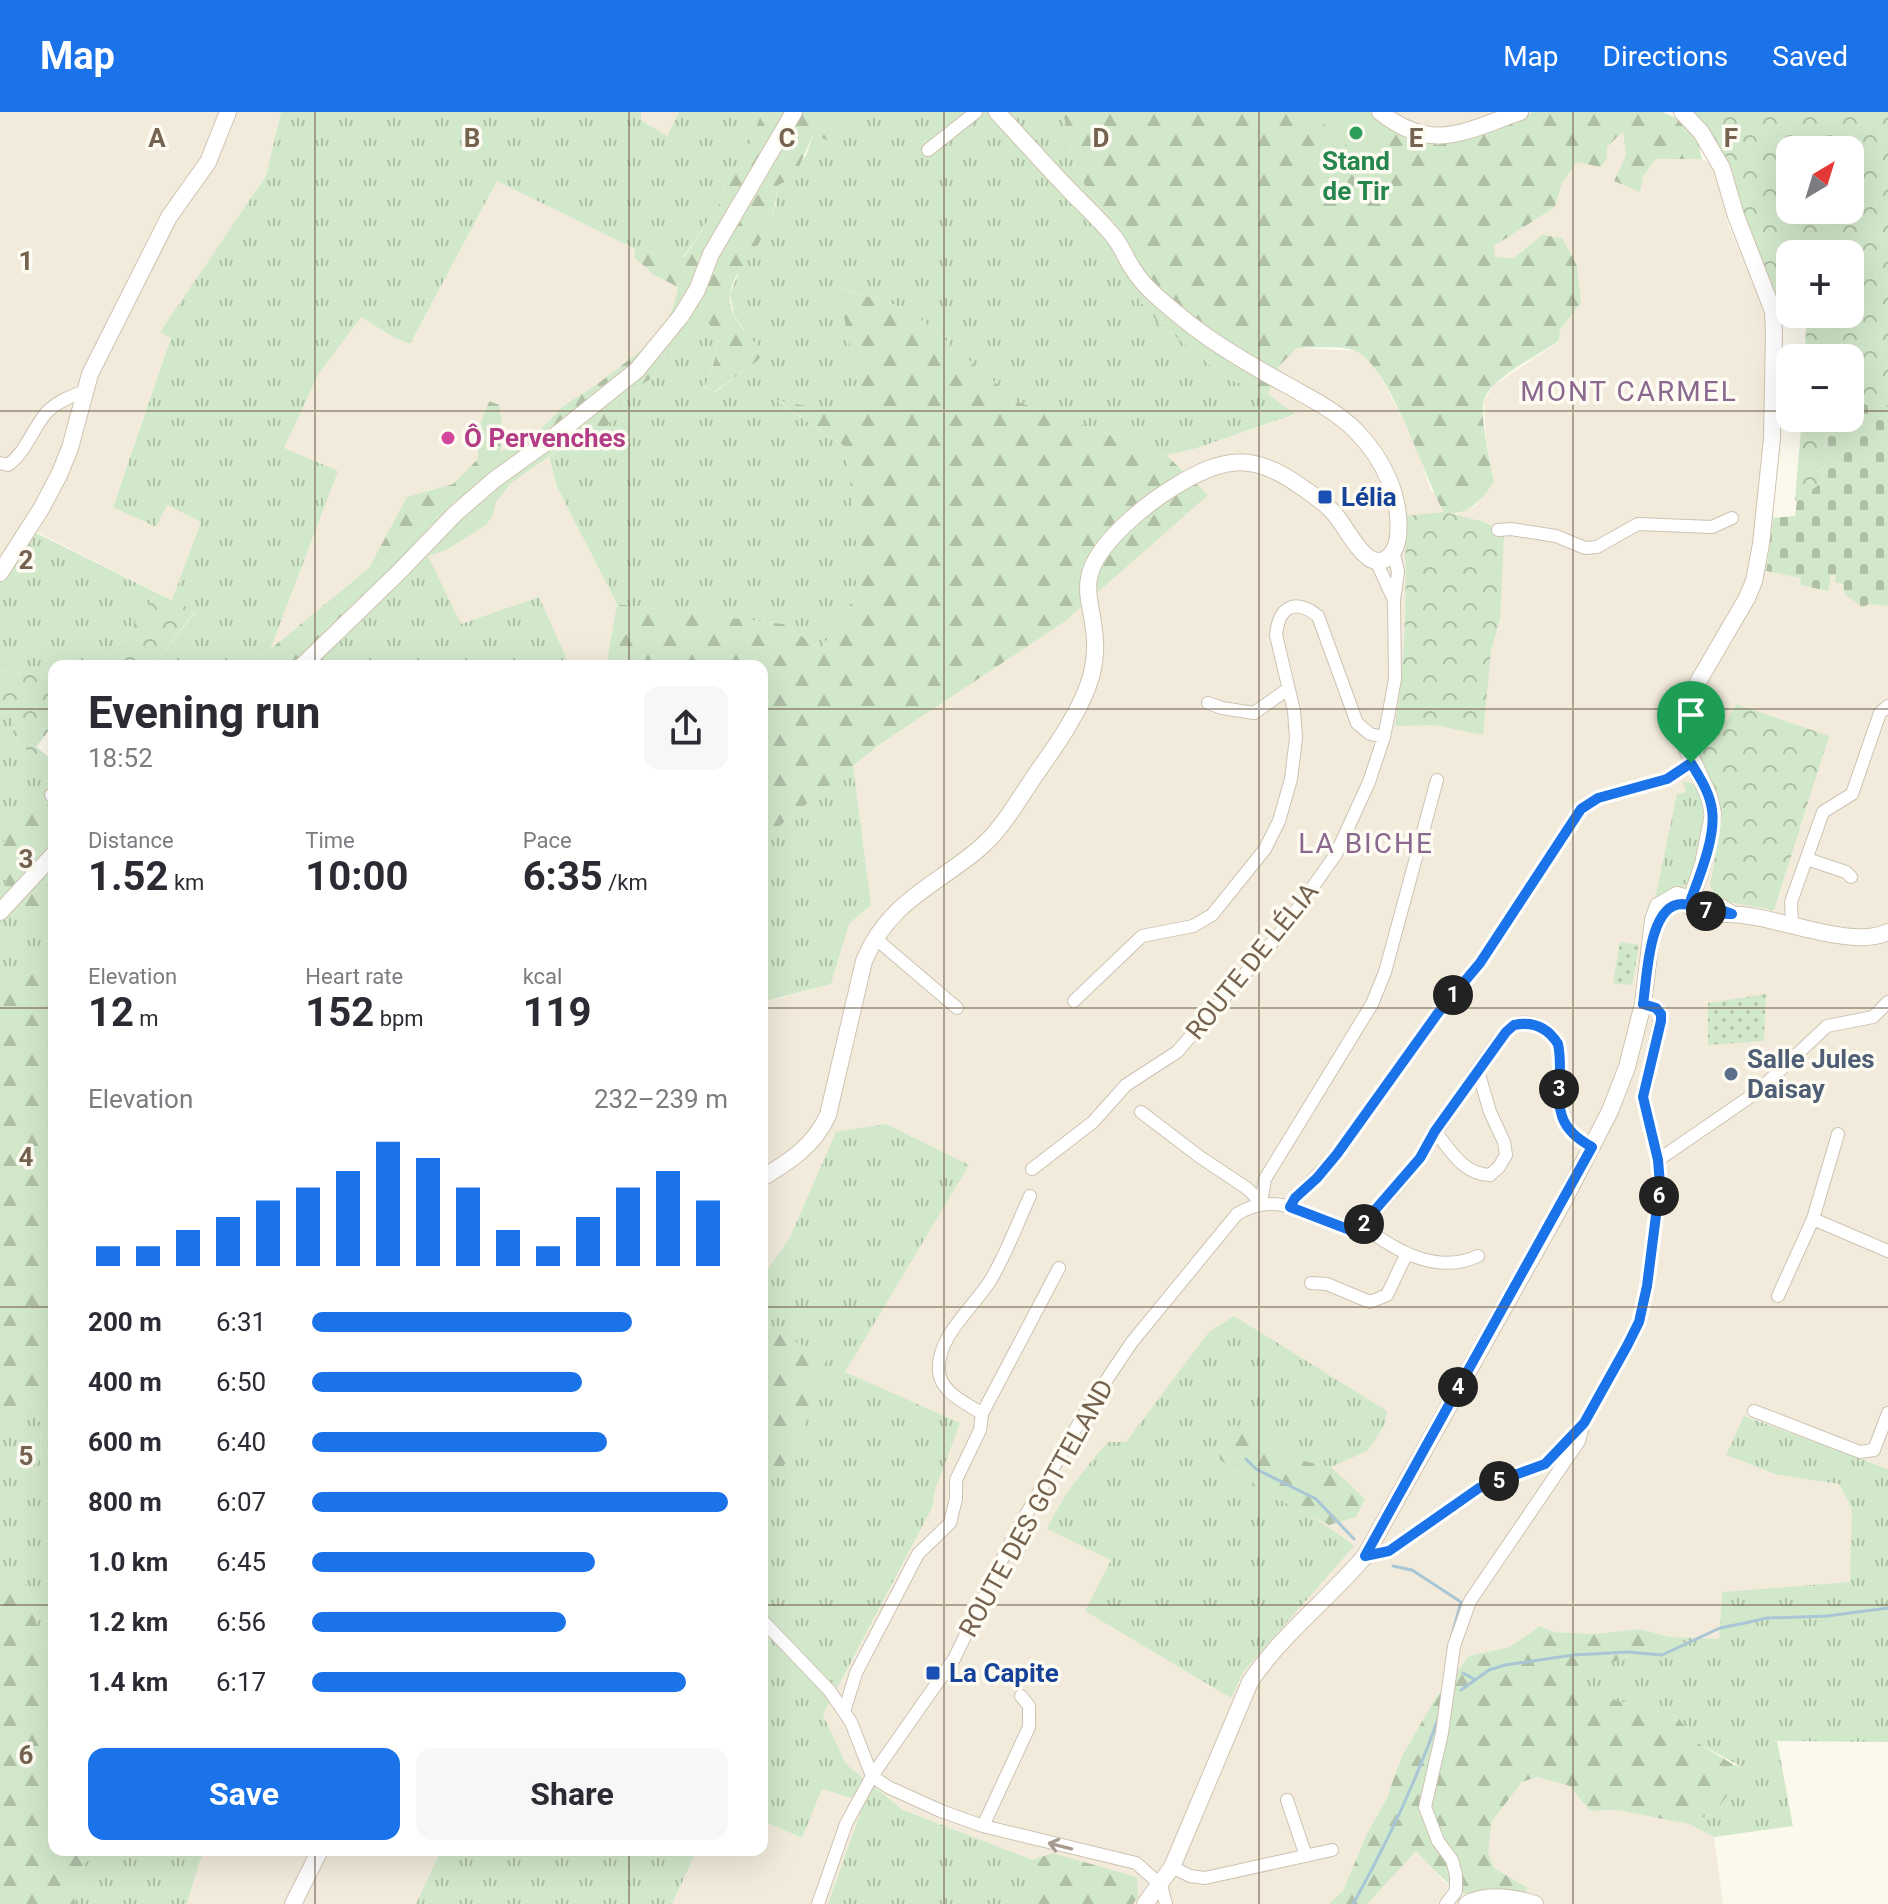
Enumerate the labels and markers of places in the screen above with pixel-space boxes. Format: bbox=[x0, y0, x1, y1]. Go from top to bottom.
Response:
marker: Stand de Tir bbox=[1347, 124, 1365, 142]
place label: Stand de Tir bbox=[1322, 146, 1390, 206]
place label: Ô Pervenches bbox=[464, 423, 626, 453]
marker: Ô Pervenches bbox=[439, 429, 457, 447]
place label: Lélia bbox=[1341, 482, 1397, 512]
marker: Lélia bbox=[1316, 488, 1334, 506]
pin bbox=[1657, 681, 1725, 763]
pin: 7 bbox=[1686, 891, 1726, 931]
pin: 1 bbox=[1433, 975, 1473, 1015]
place label: Salle Jules Daisay bbox=[1747, 1044, 1875, 1104]
marker: Salle Jules Daisay bbox=[1722, 1065, 1740, 1083]
pin: 3 bbox=[1539, 1069, 1579, 1109]
pin: 6 bbox=[1639, 1176, 1679, 1216]
pin: 2 bbox=[1344, 1204, 1384, 1244]
pin: 4 bbox=[1438, 1367, 1478, 1407]
pin: 5 bbox=[1479, 1461, 1519, 1501]
place label: La Capite bbox=[949, 1658, 1059, 1688]
marker: La Capite bbox=[924, 1664, 942, 1682]

